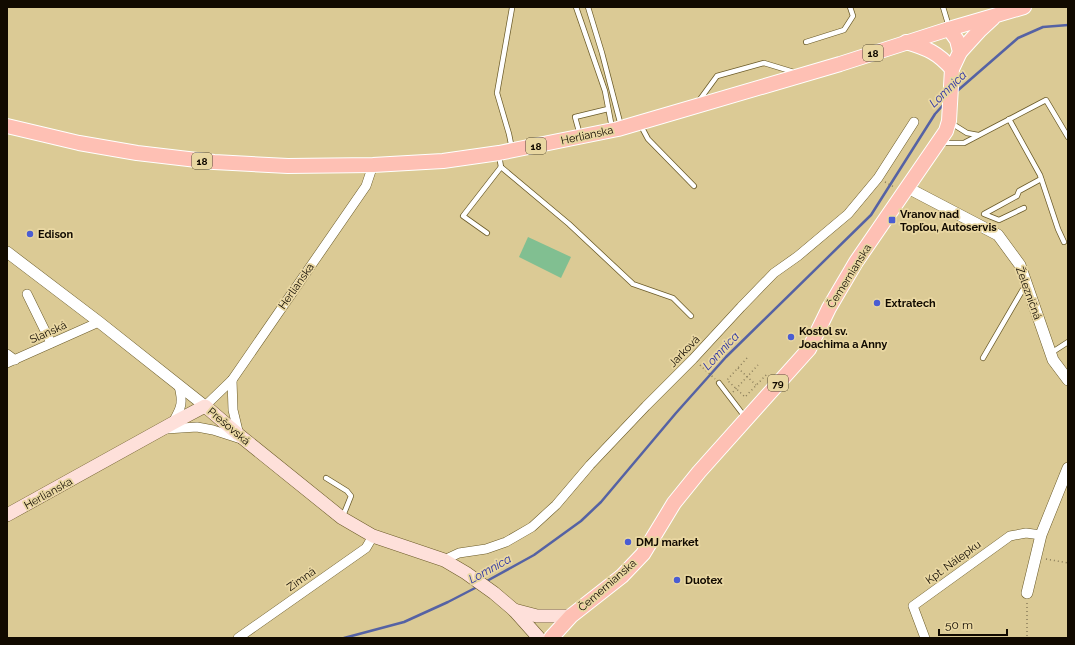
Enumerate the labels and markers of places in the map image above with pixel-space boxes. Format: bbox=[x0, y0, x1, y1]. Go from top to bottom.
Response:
place label: Vranov nad Topľou, Autoservis bbox=[900, 208, 997, 234]
marker: Vranov nad Topľou, Autoservis bbox=[887, 215, 897, 225]
place label: Edison bbox=[38, 228, 74, 241]
marker: Edison bbox=[25, 229, 35, 239]
place label: Extratech bbox=[885, 297, 936, 310]
marker: Extratech bbox=[872, 298, 882, 308]
place label: Kostol sv. Joachima a Anny bbox=[799, 325, 887, 351]
marker: Kostol sv. Joachima a Anny bbox=[786, 332, 796, 342]
place label: DMJ market bbox=[636, 536, 700, 549]
marker: DMJ market bbox=[623, 537, 633, 547]
place label: Duotex bbox=[685, 574, 723, 587]
marker: Duotex bbox=[672, 575, 682, 585]

